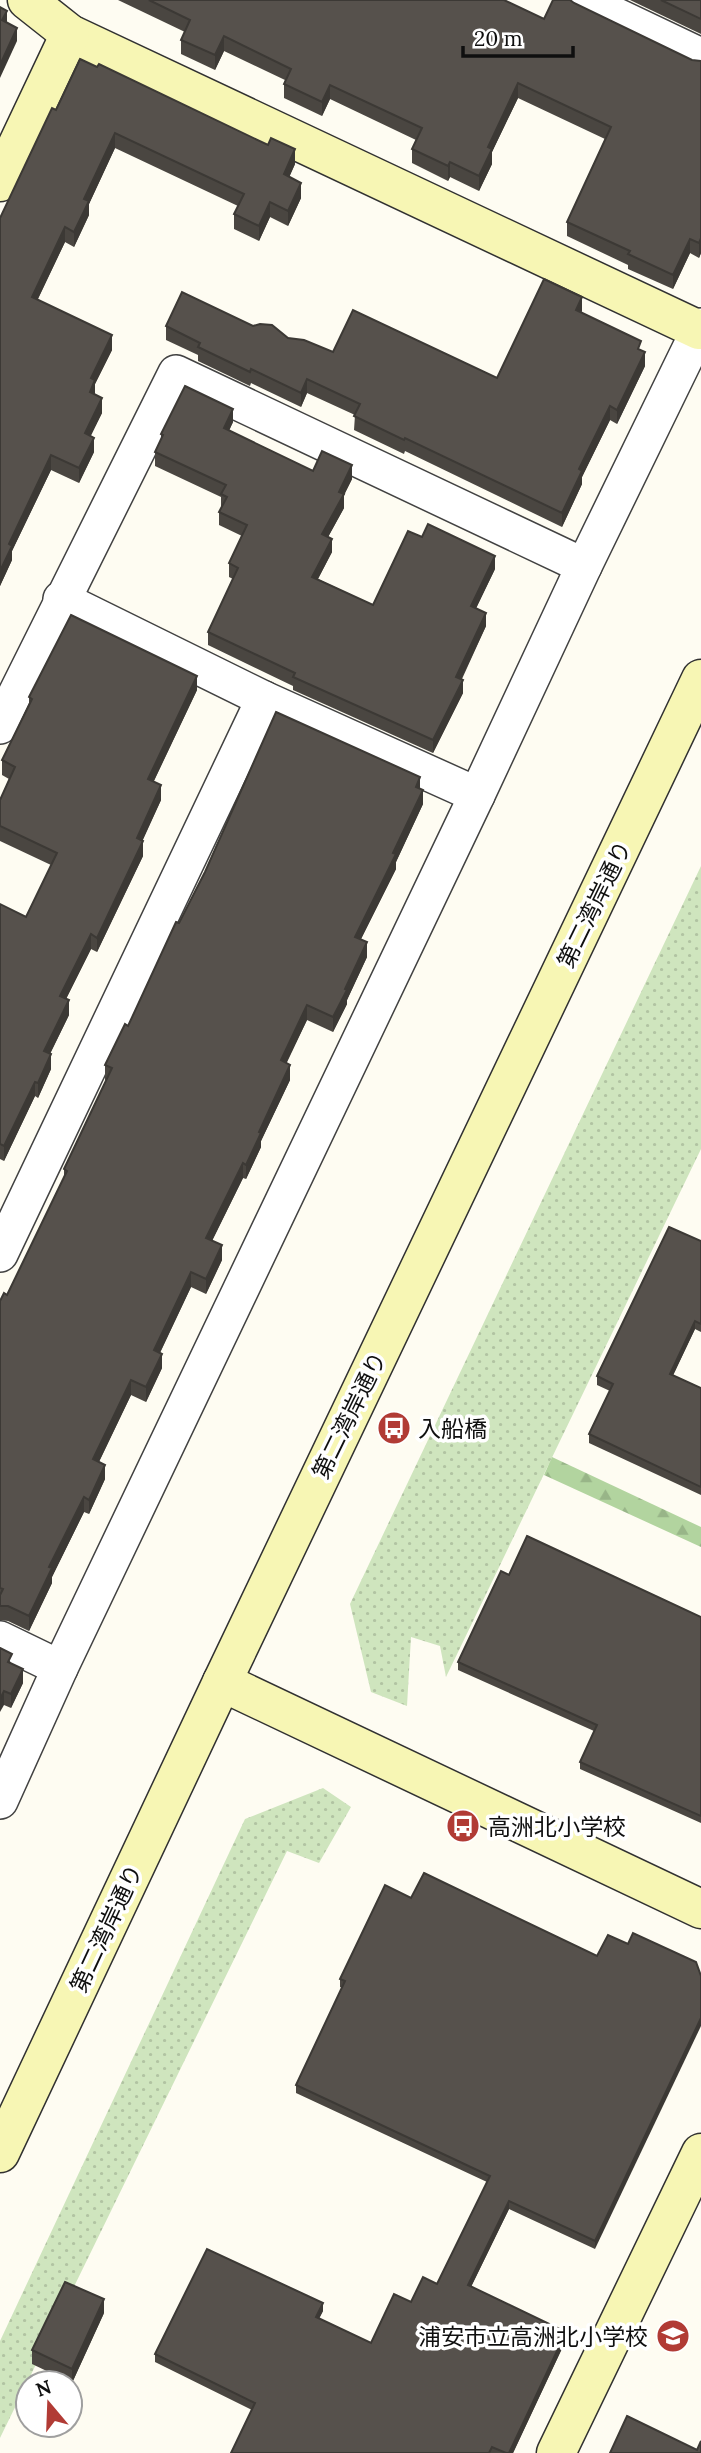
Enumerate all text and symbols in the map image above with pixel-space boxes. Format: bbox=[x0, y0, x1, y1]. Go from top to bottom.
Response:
scale bar bbox=[463, 14, 573, 58]
text: 20 m bbox=[474, 25, 523, 52]
street label: 第二湾岸通り bbox=[551, 836, 637, 972]
street label: 第二湾岸通り bbox=[306, 1347, 392, 1483]
bus stop icon: 入船橋 bbox=[375, 1409, 413, 1447]
place label: 入船橋 bbox=[418, 1414, 487, 1443]
bus stop icon: 高洲北小学校 bbox=[444, 1807, 482, 1845]
place label: 高洲北小学校 bbox=[488, 1812, 626, 1841]
street label: 第二湾岸通り bbox=[64, 1859, 148, 1997]
school or university icon: 浦安市立高洲北小学校 bbox=[654, 2317, 692, 2355]
place label: 浦安市立高洲北小学校 bbox=[418, 2322, 648, 2351]
north arrow bbox=[14, 2369, 84, 2439]
text: N bbox=[33, 2374, 55, 2402]

